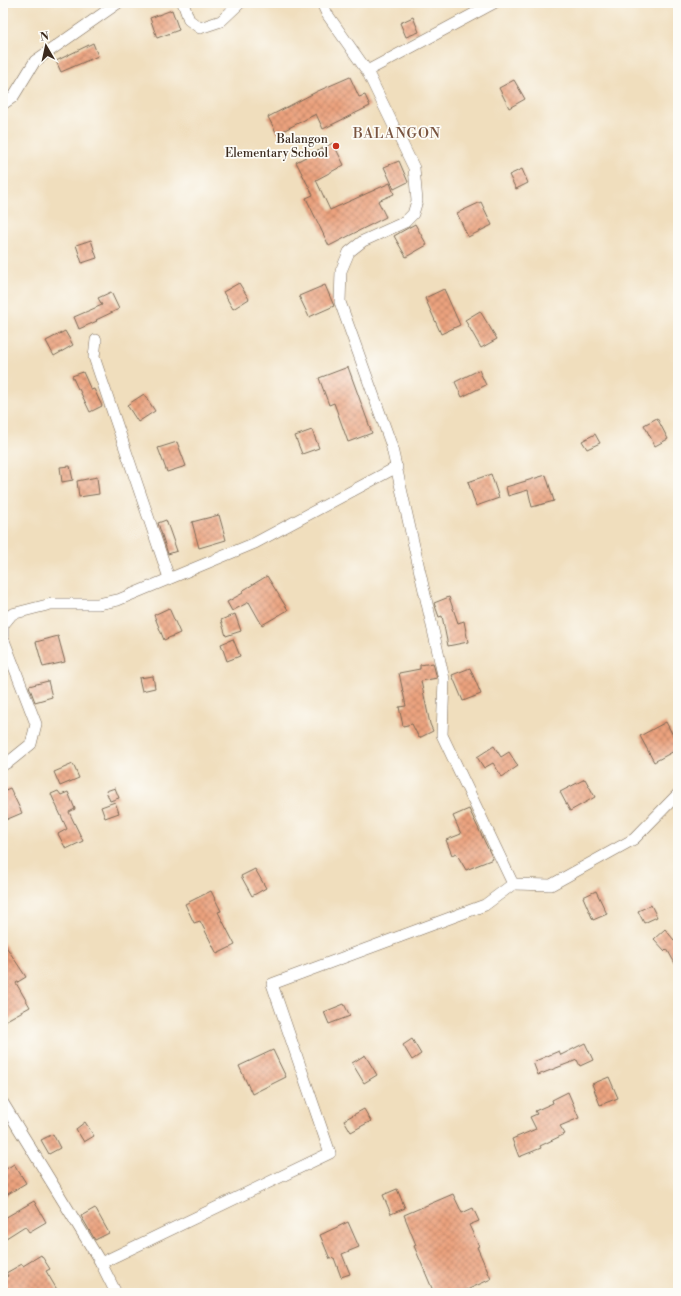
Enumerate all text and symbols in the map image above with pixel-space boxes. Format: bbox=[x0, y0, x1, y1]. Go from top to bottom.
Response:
north arrow bbox=[26, 26, 66, 66]
text: N bbox=[39, 29, 50, 45]
district label: BALANGON bbox=[352, 125, 441, 143]
place label: Balangon Elementary School bbox=[225, 132, 328, 161]
marker: Balangon Elementary School bbox=[331, 141, 341, 151]

